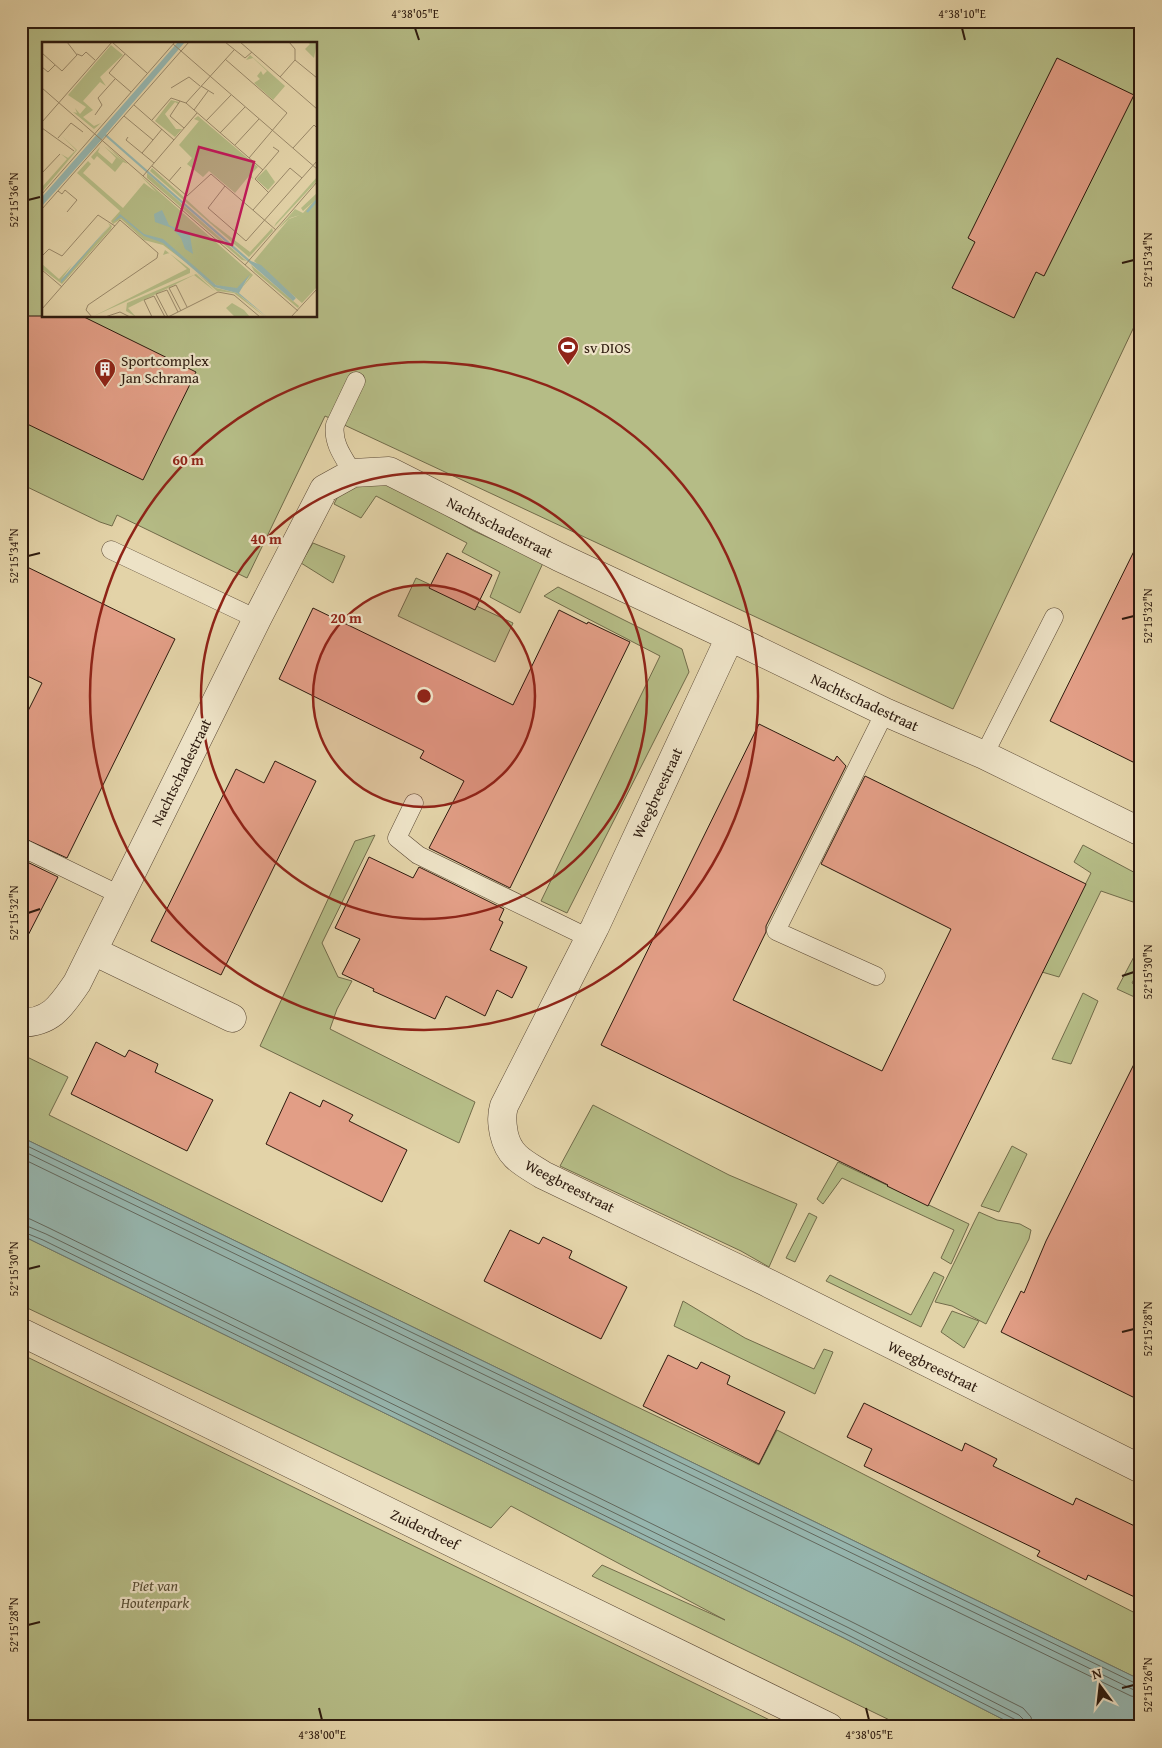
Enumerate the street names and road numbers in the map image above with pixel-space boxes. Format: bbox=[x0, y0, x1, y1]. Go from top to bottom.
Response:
street label: Nachtschadestraat bbox=[443, 491, 557, 563]
street label: Nachtschadestraat bbox=[808, 668, 923, 736]
street label: Nachtschadestraat bbox=[146, 714, 216, 829]
street label: Weegbreestraat bbox=[627, 743, 688, 842]
street label: Weegbreestraat bbox=[521, 1154, 619, 1218]
street label: Weegbreestraat bbox=[884, 1335, 982, 1397]
street label: Zuiderdreef bbox=[387, 1503, 465, 1556]

